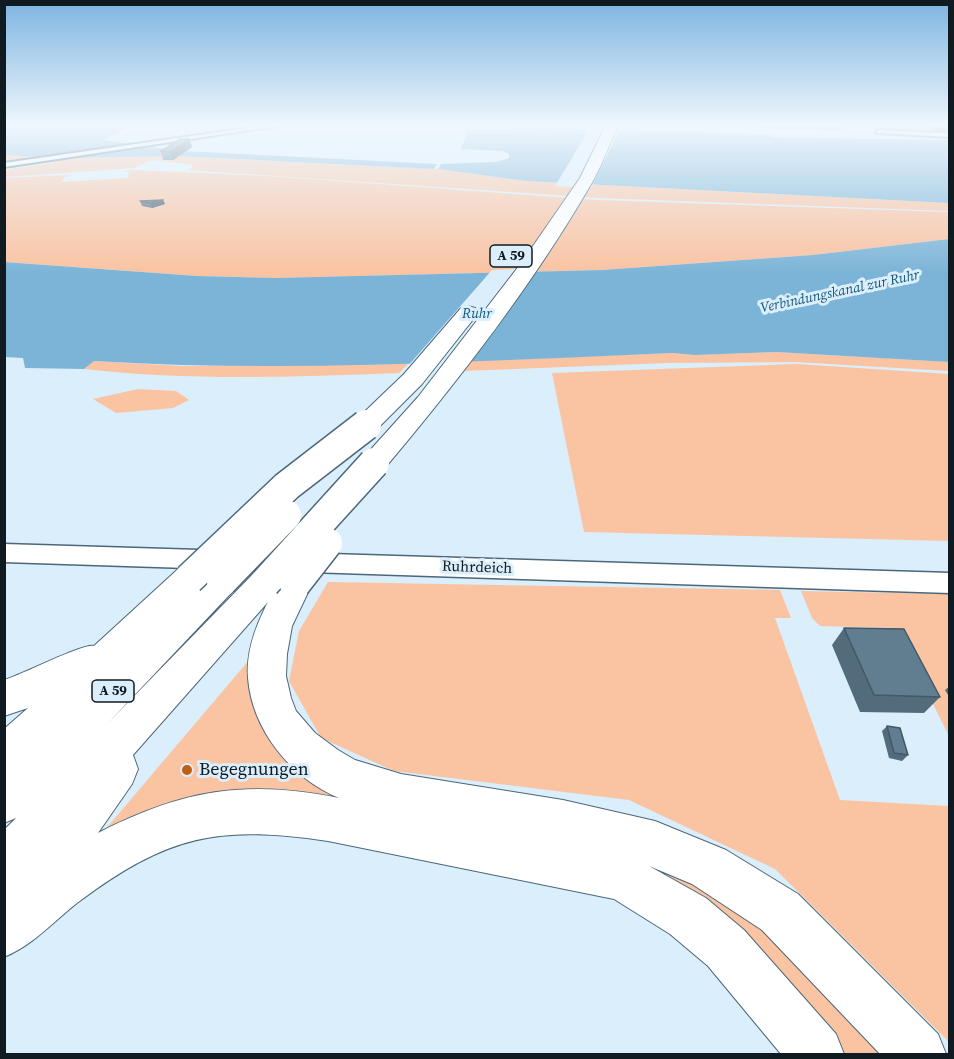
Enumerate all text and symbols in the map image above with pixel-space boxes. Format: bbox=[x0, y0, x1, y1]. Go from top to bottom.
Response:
road number: A 59 bbox=[490, 245, 532, 267]
water label: Verbindungskanal zur Ruhr bbox=[759, 267, 921, 317]
water label: Ruhr bbox=[462, 306, 492, 322]
street label: Ruhrdeich bbox=[442, 558, 512, 578]
road number: A 59 bbox=[92, 680, 134, 702]
place label: Begegnungen bbox=[199, 759, 309, 781]
marker: Begegnungen bbox=[180, 763, 194, 777]

